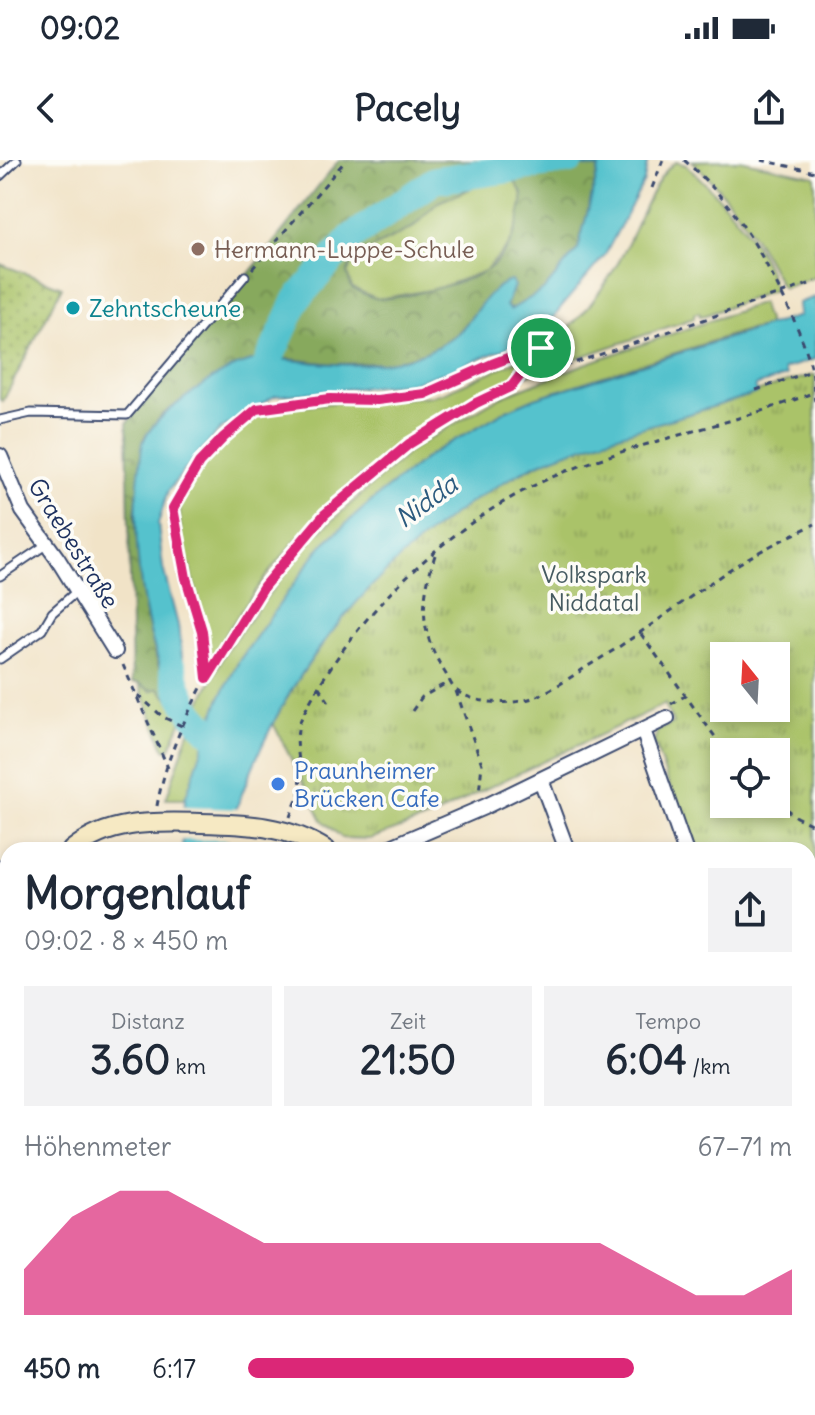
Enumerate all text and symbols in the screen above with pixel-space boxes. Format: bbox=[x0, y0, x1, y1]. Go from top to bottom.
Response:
text: 09:02 bbox=[40, 9, 120, 47]
icon: back bbox=[24, 86, 68, 130]
text: Pacely bbox=[354, 86, 461, 131]
icon: share bbox=[747, 86, 791, 130]
place label: Hermann-Luppe-Schule bbox=[214, 234, 475, 264]
marker: Hermann-Luppe-Schule bbox=[189, 240, 207, 258]
place label: Zehntscheune bbox=[89, 293, 241, 323]
marker: Zehntscheune bbox=[64, 299, 82, 317]
pin bbox=[507, 314, 575, 382]
icon: arrive bbox=[519, 326, 563, 370]
water label: Nidda bbox=[388, 467, 465, 535]
street label: Graebestraße bbox=[22, 472, 126, 614]
park label: Volkspark Niddatal bbox=[541, 559, 647, 617]
north arrow bbox=[710, 642, 790, 722]
map controls bbox=[710, 642, 790, 818]
button: locate bbox=[710, 738, 790, 818]
place label: Praunheimer Brücken Cafe bbox=[294, 755, 440, 813]
marker: Praunheimer Brücken Cafe bbox=[269, 775, 287, 793]
text: Morgenlauf bbox=[24, 866, 250, 921]
button: share bbox=[708, 868, 792, 952]
text: 09:02 · 8 × 450 m bbox=[24, 924, 228, 957]
text: Distanz bbox=[111, 1007, 185, 1035]
text: Zeit bbox=[390, 1007, 426, 1035]
text: Tempo bbox=[635, 1007, 701, 1035]
text: 3.60 bbox=[90, 1035, 170, 1085]
text: 21:50 bbox=[360, 1035, 456, 1085]
text: 6:04 bbox=[605, 1035, 687, 1085]
text: km bbox=[170, 1052, 206, 1080]
text: /km bbox=[687, 1052, 731, 1080]
text: Höhenmeter bbox=[24, 1130, 171, 1163]
text: 67–71 m bbox=[697, 1130, 792, 1163]
text: 450 m bbox=[24, 1352, 100, 1385]
text: 6:17 bbox=[152, 1352, 196, 1385]

